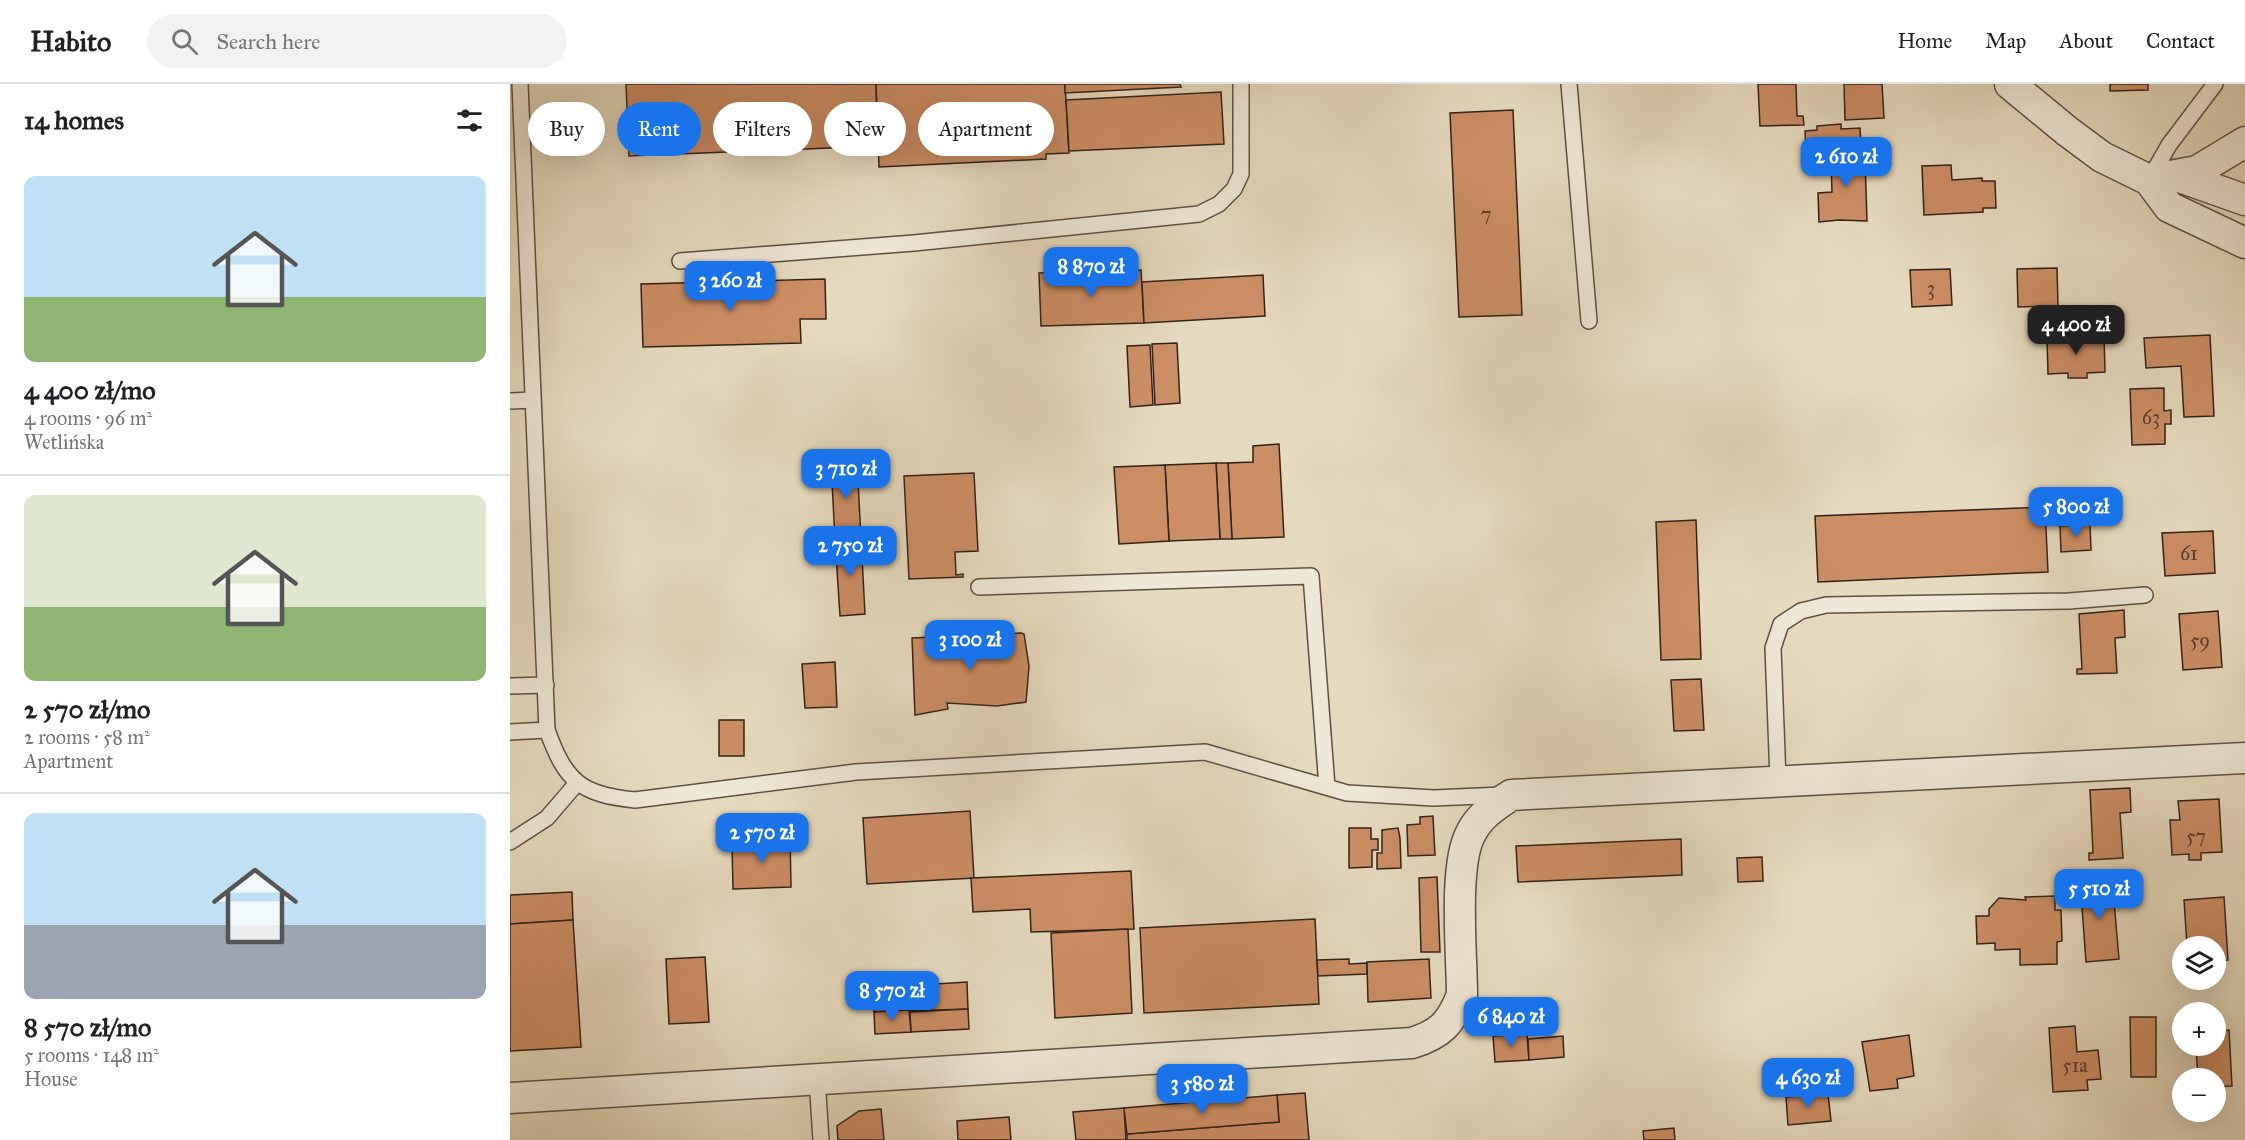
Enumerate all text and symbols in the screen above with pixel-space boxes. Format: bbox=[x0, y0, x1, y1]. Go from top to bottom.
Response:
search box bbox=[147, 14, 567, 68]
text: Habito bbox=[30, 24, 111, 59]
icon: search bbox=[168, 25, 201, 58]
text: Search here bbox=[216, 28, 320, 55]
text: Home bbox=[1897, 28, 1952, 54]
text: Map bbox=[1985, 28, 2026, 54]
text: About bbox=[2059, 28, 2113, 54]
text: Contact bbox=[2146, 28, 2215, 54]
chip: Buy bbox=[528, 102, 605, 156]
chip: Rent bbox=[617, 102, 701, 156]
chip: Filters bbox=[713, 102, 812, 156]
chip: New bbox=[824, 102, 906, 156]
chip: Apartment bbox=[918, 102, 1054, 156]
text: 14 homes bbox=[24, 104, 124, 136]
icon: filters bbox=[453, 104, 486, 137]
pin: 2 610 zł bbox=[1784, 137, 1908, 188]
text: 2 610 zł bbox=[1815, 144, 1877, 168]
house number: 7 bbox=[1481, 202, 1491, 226]
icon: home bbox=[201, 215, 309, 323]
pin: 8 870 zł bbox=[1029, 247, 1153, 298]
text: 8 870 zł bbox=[1058, 254, 1124, 278]
pin: 3 260 zł bbox=[668, 261, 792, 312]
text: 3 260 zł bbox=[698, 268, 762, 292]
house number: 3 bbox=[1927, 276, 1935, 300]
pin: 4 400 zł bbox=[2014, 305, 2138, 356]
text: 4 400 zł bbox=[2042, 312, 2110, 336]
text: 4 400 zł/mo bbox=[24, 374, 156, 406]
house number: 63 bbox=[2142, 405, 2160, 429]
text: 4 rooms · 96 m² bbox=[24, 406, 152, 430]
text: Wetlińska bbox=[24, 430, 104, 454]
pin: 3 710 zł bbox=[784, 449, 908, 500]
text: 3 710 zł bbox=[815, 456, 877, 480]
pin: 5 800 zł bbox=[2014, 487, 2138, 538]
text: 5 800 zł bbox=[2043, 494, 2109, 518]
pin: 2 750 zł bbox=[788, 526, 912, 577]
text: 2 750 zł bbox=[818, 533, 882, 557]
icon: home bbox=[201, 534, 309, 642]
house number: 61 bbox=[2180, 541, 2198, 565]
pin: 3 100 zł bbox=[908, 620, 1032, 671]
text: 3 100 zł bbox=[939, 627, 1001, 651]
house number: 59 bbox=[2190, 628, 2210, 652]
text: 2 570 zł/mo bbox=[24, 693, 150, 725]
text: 2 rooms · 58 m² bbox=[24, 725, 150, 749]
text: Apartment bbox=[24, 749, 113, 773]
pin: 2 570 zł bbox=[700, 813, 824, 864]
text: 2 570 zł bbox=[730, 820, 794, 844]
house number: 57 bbox=[2186, 824, 2206, 848]
icon: home bbox=[201, 852, 309, 960]
pin: 5 510 zł bbox=[2037, 869, 2161, 920]
text: 5 510 zł bbox=[2068, 876, 2130, 900]
map controls bbox=[2172, 936, 2226, 1122]
button: layers bbox=[2172, 936, 2226, 990]
pin: 8 570 zł bbox=[830, 971, 954, 1022]
text: 8 570 zł bbox=[859, 978, 925, 1002]
pin: 6 840 zł bbox=[1449, 997, 1573, 1048]
button: + bbox=[2172, 1002, 2226, 1056]
text: 6 840 zł bbox=[1478, 1004, 1544, 1028]
text: 8 570 zł/mo bbox=[24, 1011, 151, 1043]
text: 5 rooms · 148 m² bbox=[24, 1043, 159, 1067]
house number: 51a bbox=[2062, 1053, 2088, 1077]
pin: 4 630 zł bbox=[1746, 1058, 1870, 1109]
pin: 3 580 zł bbox=[1140, 1064, 1264, 1115]
text: 4 630 zł bbox=[1776, 1065, 1840, 1089]
text: House bbox=[24, 1067, 78, 1091]
button: − bbox=[2172, 1068, 2226, 1122]
text: 3 580 zł bbox=[1171, 1071, 1233, 1095]

